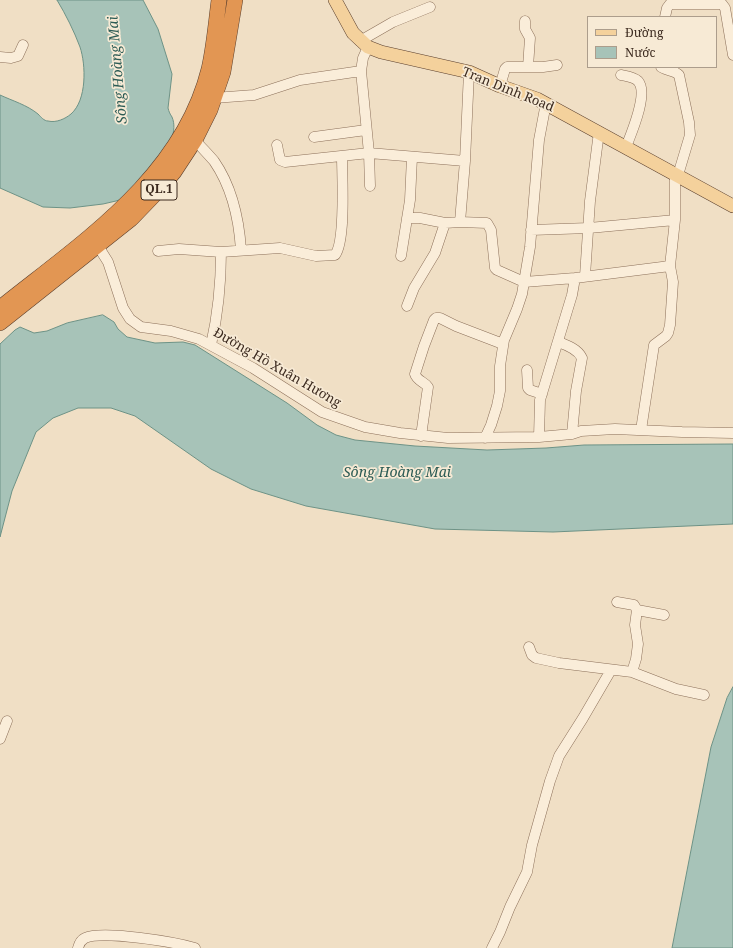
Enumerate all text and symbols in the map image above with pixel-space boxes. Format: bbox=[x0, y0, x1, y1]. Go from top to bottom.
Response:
water label: Sông Hoàng Mai bbox=[105, 15, 131, 125]
legend bbox=[587, 16, 717, 68]
text: Đường bbox=[625, 24, 664, 41]
text: Nước bbox=[625, 44, 655, 61]
street label: Tran Dinh Road bbox=[460, 64, 556, 116]
road number: QL.1 bbox=[141, 180, 177, 200]
street label: Đường Hồ Xuân Hương bbox=[210, 325, 344, 411]
water label: Sông Hoàng Mai bbox=[343, 465, 451, 481]

